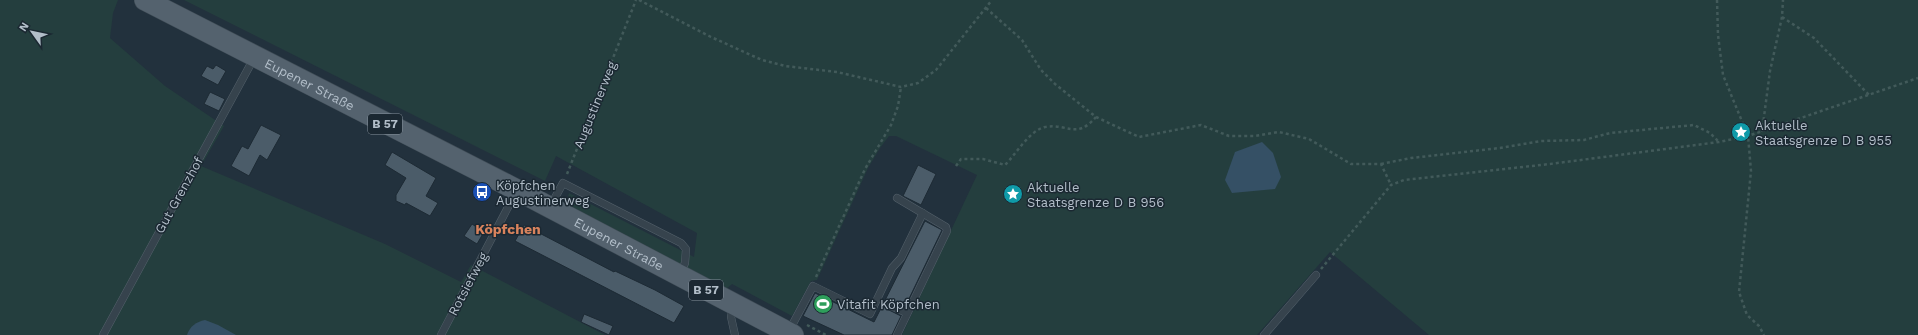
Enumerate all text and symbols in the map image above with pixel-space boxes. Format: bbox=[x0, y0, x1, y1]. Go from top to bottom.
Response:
north arrow bbox=[12, 12, 52, 52]
text: N bbox=[16, 20, 32, 34]
street label: Eupener Straße bbox=[262, 55, 357, 113]
street label: Augustinerweg bbox=[571, 59, 619, 151]
road number: B 57 bbox=[368, 114, 402, 134]
place label: Aktuelle Staatsgrenze D B 955 bbox=[1755, 118, 1892, 148]
place icon: Aktuelle Staatsgrenze D B 955 bbox=[1730, 121, 1752, 143]
street label: Gut Grenzhof bbox=[152, 154, 206, 236]
place label: Köpfchen Augustinerweg bbox=[496, 178, 589, 208]
place label: Aktuelle Staatsgrenze D B 956 bbox=[1027, 180, 1164, 210]
bus stop icon: Köpfchen Augustinerweg bbox=[471, 181, 493, 203]
place icon: Aktuelle Staatsgrenze D B 956 bbox=[1002, 183, 1024, 205]
street label: Eupener Straße bbox=[572, 214, 666, 273]
district label: Köpfchen bbox=[475, 221, 541, 237]
street label: Rotsiefweg bbox=[445, 250, 491, 318]
road number: B 57 bbox=[689, 280, 723, 300]
sports icon: Vitafit Köpfchen bbox=[812, 293, 834, 315]
place label: Vitafit Köpfchen bbox=[837, 297, 940, 312]

